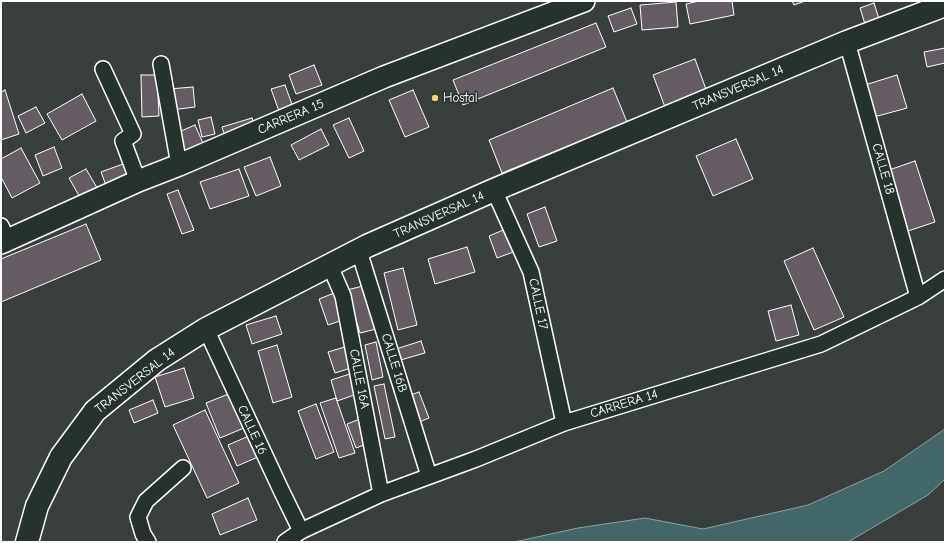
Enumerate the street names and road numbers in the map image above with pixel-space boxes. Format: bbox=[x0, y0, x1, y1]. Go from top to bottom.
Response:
street label: TRANSVERSAL 14 bbox=[690, 62, 786, 114]
street label: CARRERA 15 bbox=[255, 96, 327, 138]
street label: CALLE 18 bbox=[868, 142, 898, 196]
street label: TRANSVERSAL 14 bbox=[391, 188, 487, 242]
street label: CALLE 17 bbox=[525, 277, 551, 331]
street label: CALLE 16B bbox=[378, 332, 410, 394]
street label: TRANSVERSAL 14 bbox=[92, 345, 178, 417]
street label: CALLE 16A bbox=[346, 348, 372, 410]
street label: CARRERA 14 bbox=[588, 386, 660, 422]
street label: CALLE 16 bbox=[234, 403, 270, 457]

